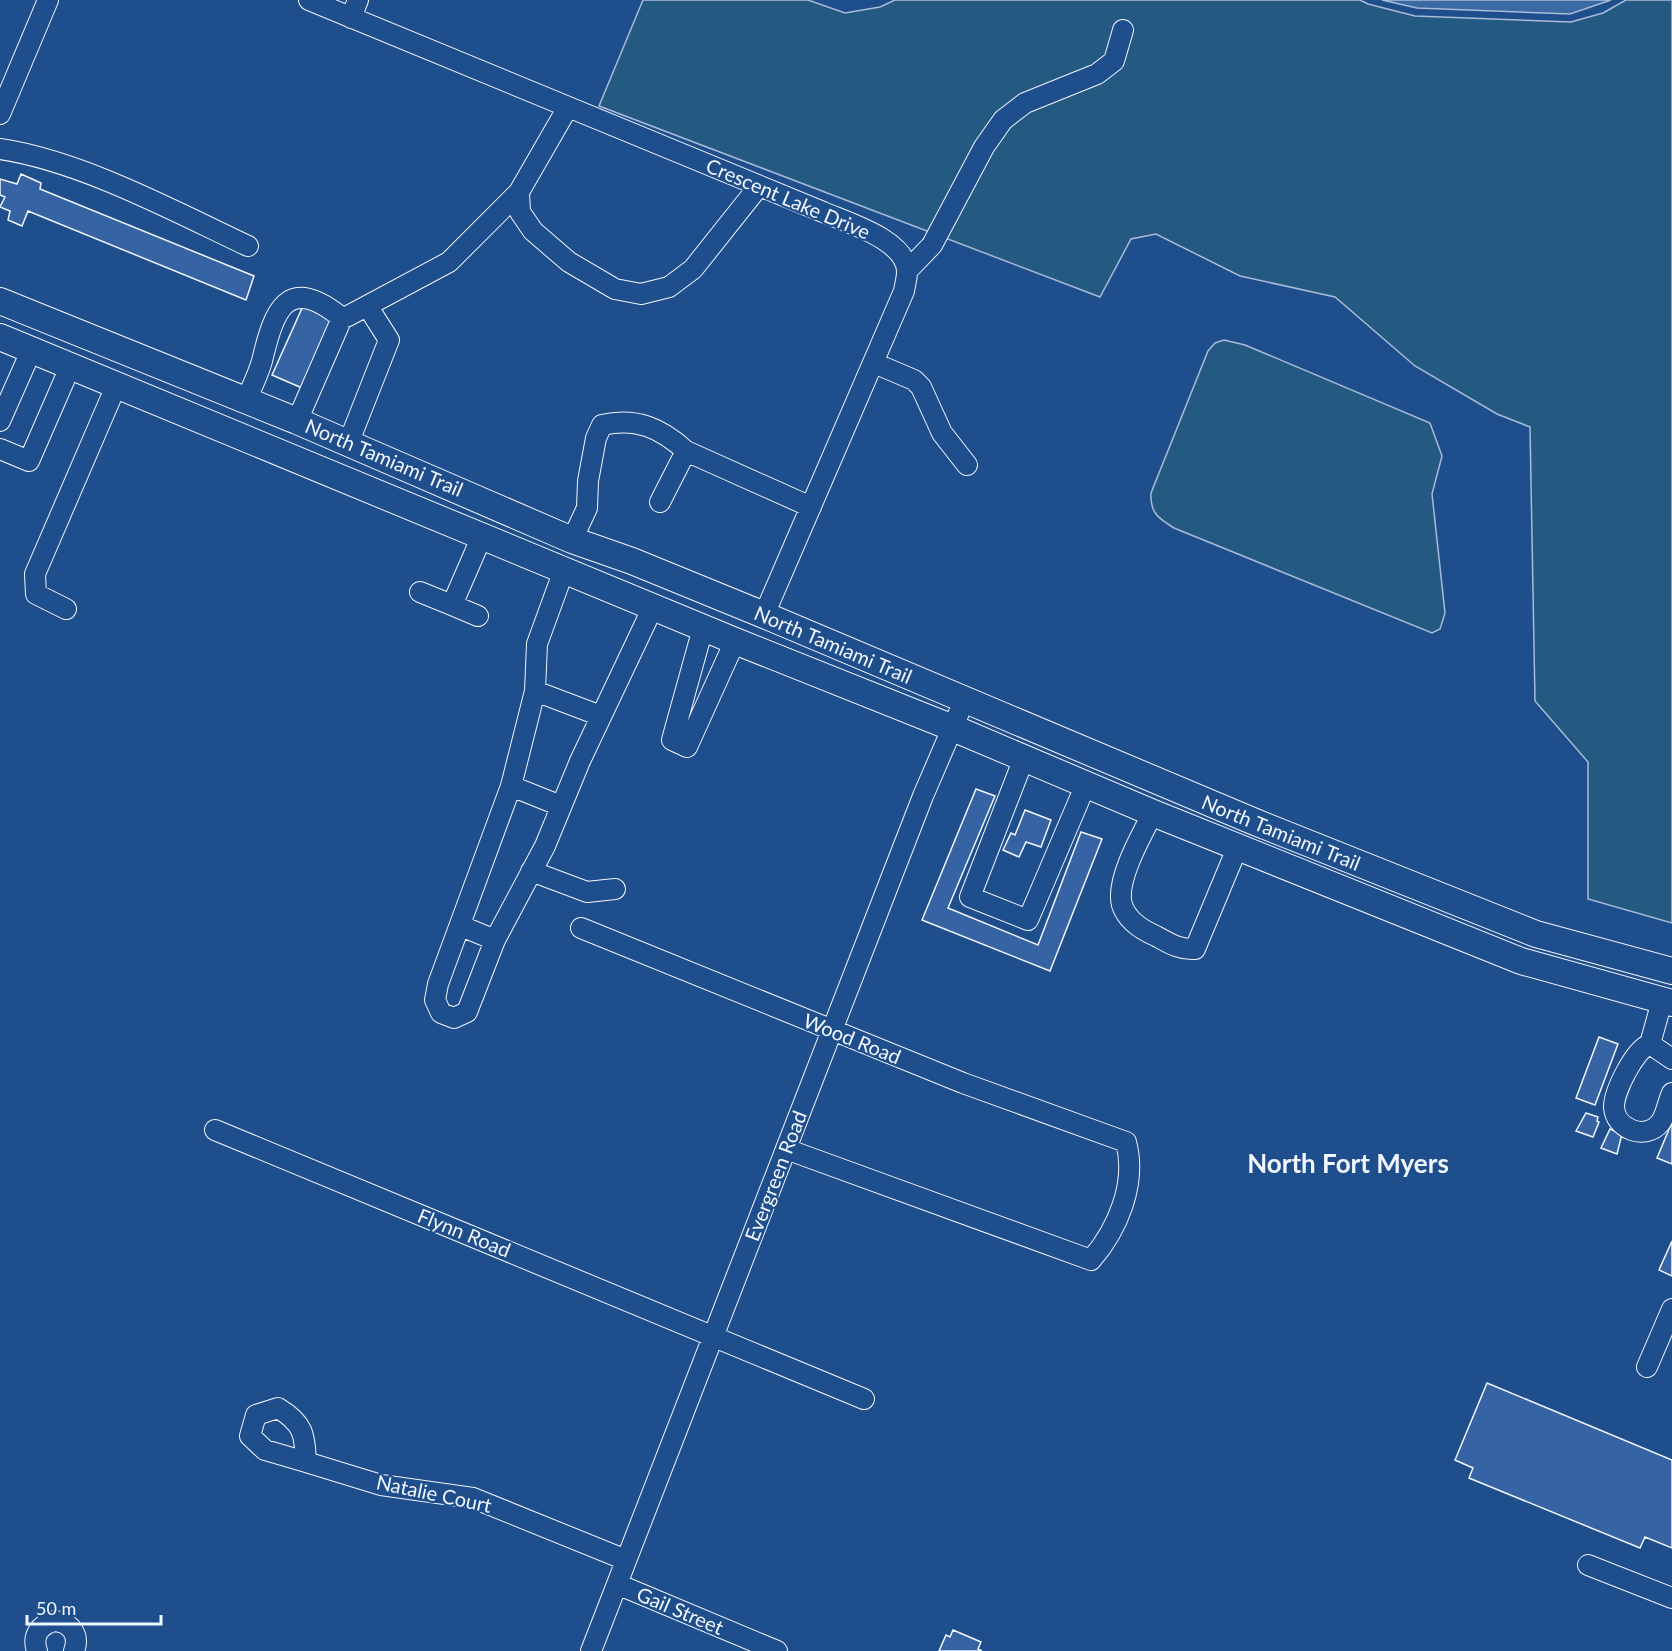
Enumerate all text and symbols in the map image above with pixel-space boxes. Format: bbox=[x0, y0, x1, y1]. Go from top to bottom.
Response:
street label: Crescent Lake Drive bbox=[703, 153, 874, 243]
street label: North Tamiami Trail bbox=[302, 413, 467, 501]
street label: North Tamiami Trail bbox=[751, 600, 916, 688]
street label: North Tamiami Trail bbox=[1199, 789, 1364, 875]
street label: Wood Road bbox=[800, 1008, 905, 1068]
street label: Evergreen Road bbox=[739, 1107, 811, 1244]
district label: North Fort Myers bbox=[1247, 1147, 1449, 1179]
street label: Flynn Road bbox=[414, 1203, 514, 1262]
street label: Natalie Court bbox=[374, 1469, 494, 1517]
street label: Gail Street bbox=[633, 1581, 727, 1639]
scale bar bbox=[27, 1588, 160, 1626]
text: 50 m bbox=[36, 1597, 76, 1619]

